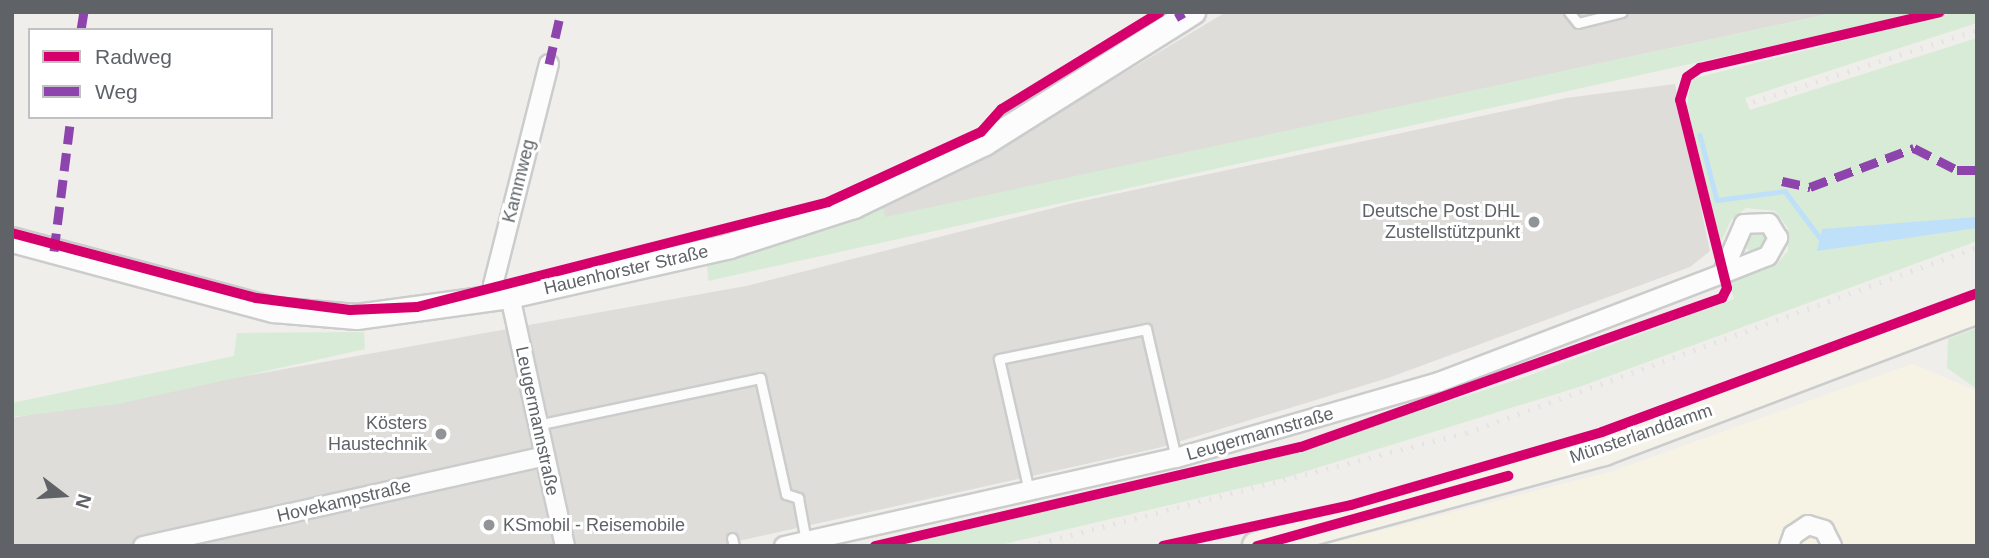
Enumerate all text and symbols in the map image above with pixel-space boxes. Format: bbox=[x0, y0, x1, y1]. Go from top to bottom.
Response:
legend bbox=[28, 28, 273, 119]
text: Radweg bbox=[95, 45, 172, 68]
text: Weg bbox=[95, 80, 138, 103]
street label: Kammweg bbox=[498, 137, 540, 225]
place label: Deutsche Post DHL Zustellstützpunkt bbox=[1362, 201, 1520, 244]
marker: Deutsche Post DHL Zustellstützpunkt bbox=[1526, 214, 1542, 230]
street label: Hauenhorster Straße bbox=[542, 241, 710, 299]
street label: Leugermannstraße bbox=[511, 344, 563, 498]
street label: Münsterlanddamm bbox=[1567, 400, 1715, 468]
street label: Leugermannstraße bbox=[1184, 403, 1336, 465]
place label: Kösters Haustechnik bbox=[328, 413, 427, 456]
marker: Kösters Haustechnik bbox=[433, 426, 449, 442]
north arrow bbox=[28, 460, 98, 530]
street label: Hovekampstraße bbox=[275, 475, 413, 527]
text: N bbox=[72, 492, 96, 511]
place label: KSmobil - Reisemobile bbox=[503, 514, 685, 536]
marker: KSmobil - Reisemobile bbox=[481, 517, 497, 533]

